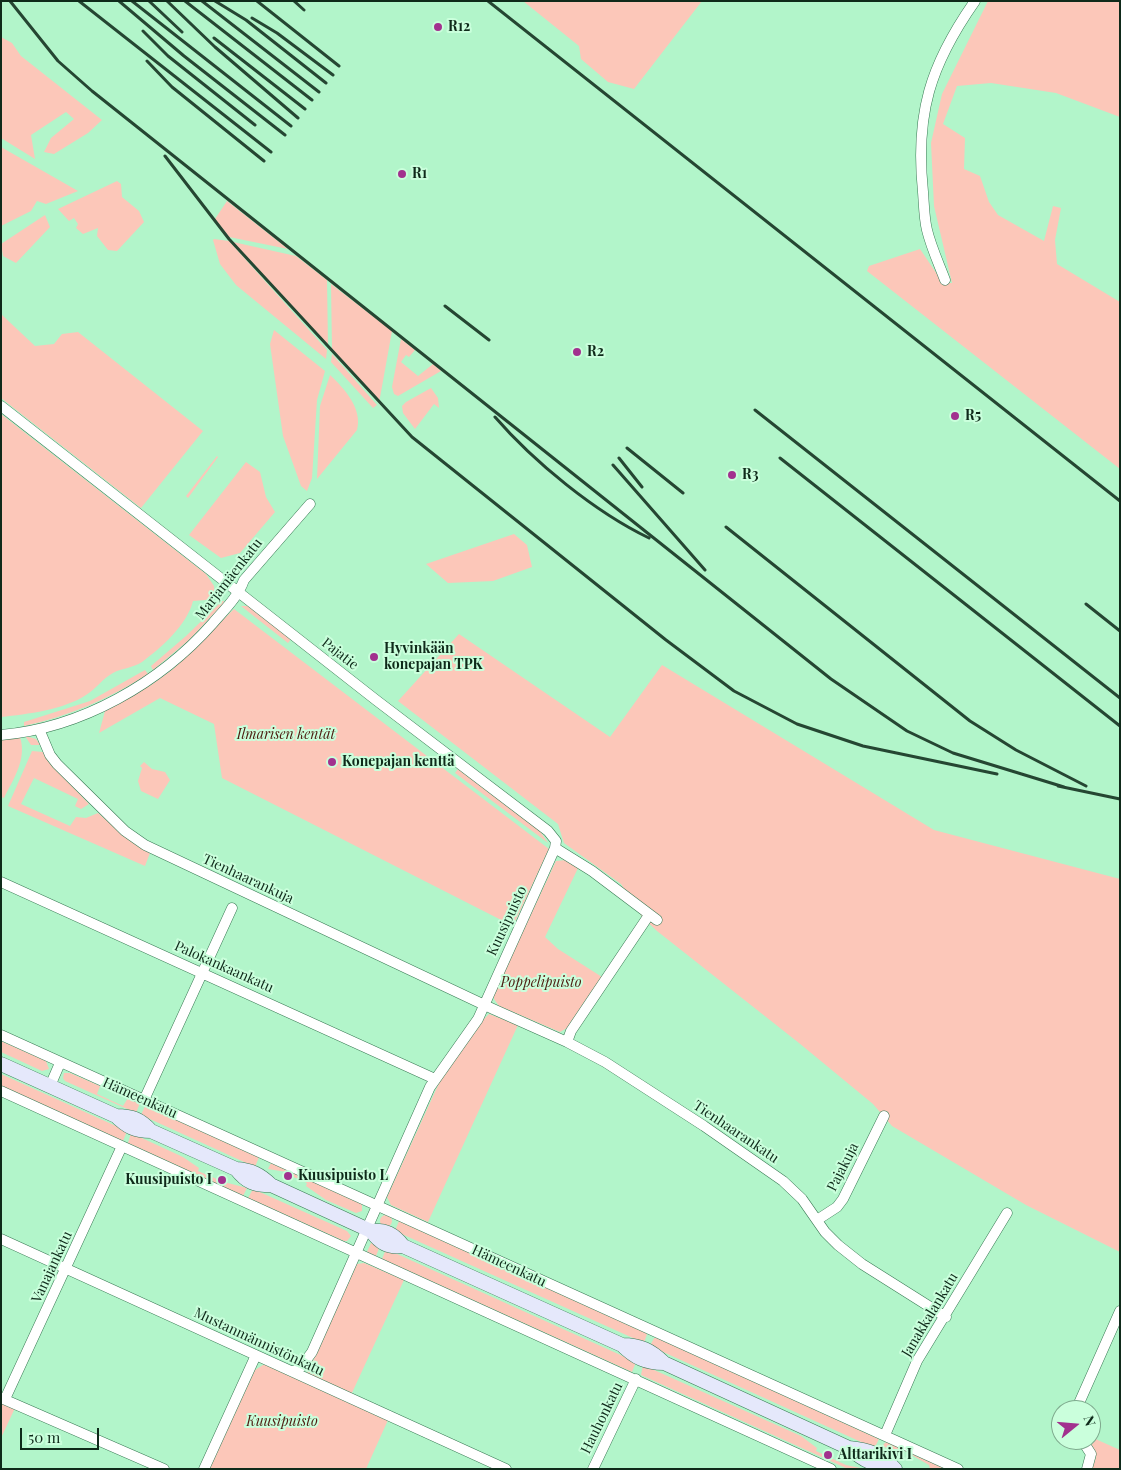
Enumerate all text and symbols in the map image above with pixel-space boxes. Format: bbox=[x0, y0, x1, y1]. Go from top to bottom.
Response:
place label: R12 bbox=[448, 19, 470, 35]
marker: R12 bbox=[432, 21, 444, 33]
place label: R1 bbox=[412, 166, 427, 182]
marker: R1 bbox=[396, 168, 408, 180]
place label: R2 bbox=[587, 344, 604, 360]
marker: R2 bbox=[571, 346, 583, 358]
place label: R5 bbox=[965, 408, 981, 424]
marker: R5 bbox=[949, 410, 961, 422]
place label: R3 bbox=[742, 467, 759, 483]
marker: R3 bbox=[726, 469, 738, 481]
street label: Marjamäenkatu bbox=[192, 535, 266, 623]
street label: Pajatie bbox=[318, 634, 362, 674]
place label: Hyvinkään konepajan TPK bbox=[384, 641, 483, 674]
marker: Hyvinkään konepajan TPK bbox=[368, 651, 380, 663]
park label: Ilmarisen kentät bbox=[237, 727, 335, 743]
place label: Konepajan kenttä bbox=[342, 754, 454, 770]
marker: Konepajan kenttä bbox=[326, 756, 338, 768]
street label: Tienhaarankuja bbox=[200, 851, 296, 907]
street label: Kuusipuisto bbox=[484, 883, 530, 959]
street label: Palokankaankatu bbox=[172, 938, 276, 996]
park label: Poppelipuisto bbox=[500, 975, 582, 991]
street label: Hämeenkatu bbox=[100, 1074, 180, 1122]
street label: Tienhaarankatu bbox=[690, 1097, 782, 1167]
street label: Pajakuja bbox=[824, 1140, 862, 1194]
place label: Kuusipuisto L bbox=[298, 1168, 388, 1184]
marker: Kuusipuisto L bbox=[282, 1170, 294, 1182]
place label: Kuusipuisto I bbox=[125, 1172, 212, 1188]
marker: Kuusipuisto I bbox=[216, 1174, 228, 1186]
street label: Vanajankatu bbox=[28, 1229, 76, 1305]
street label: Hämeenkatu bbox=[469, 1241, 549, 1291]
street label: Janakkalankatu bbox=[898, 1270, 962, 1360]
street label: Mustanmännistönkatu bbox=[191, 1304, 327, 1380]
street label: Hauhonkatu bbox=[577, 1379, 627, 1457]
north arrow bbox=[1051, 1400, 1101, 1450]
text: N bbox=[1079, 1413, 1100, 1428]
park label: Kuusipuisto bbox=[246, 1414, 318, 1430]
scale bar bbox=[22, 1418, 101, 1450]
text: 50 m bbox=[28, 1427, 60, 1447]
place label: Alttarikivi I bbox=[838, 1447, 912, 1463]
marker: Alttarikivi I bbox=[822, 1449, 834, 1461]

